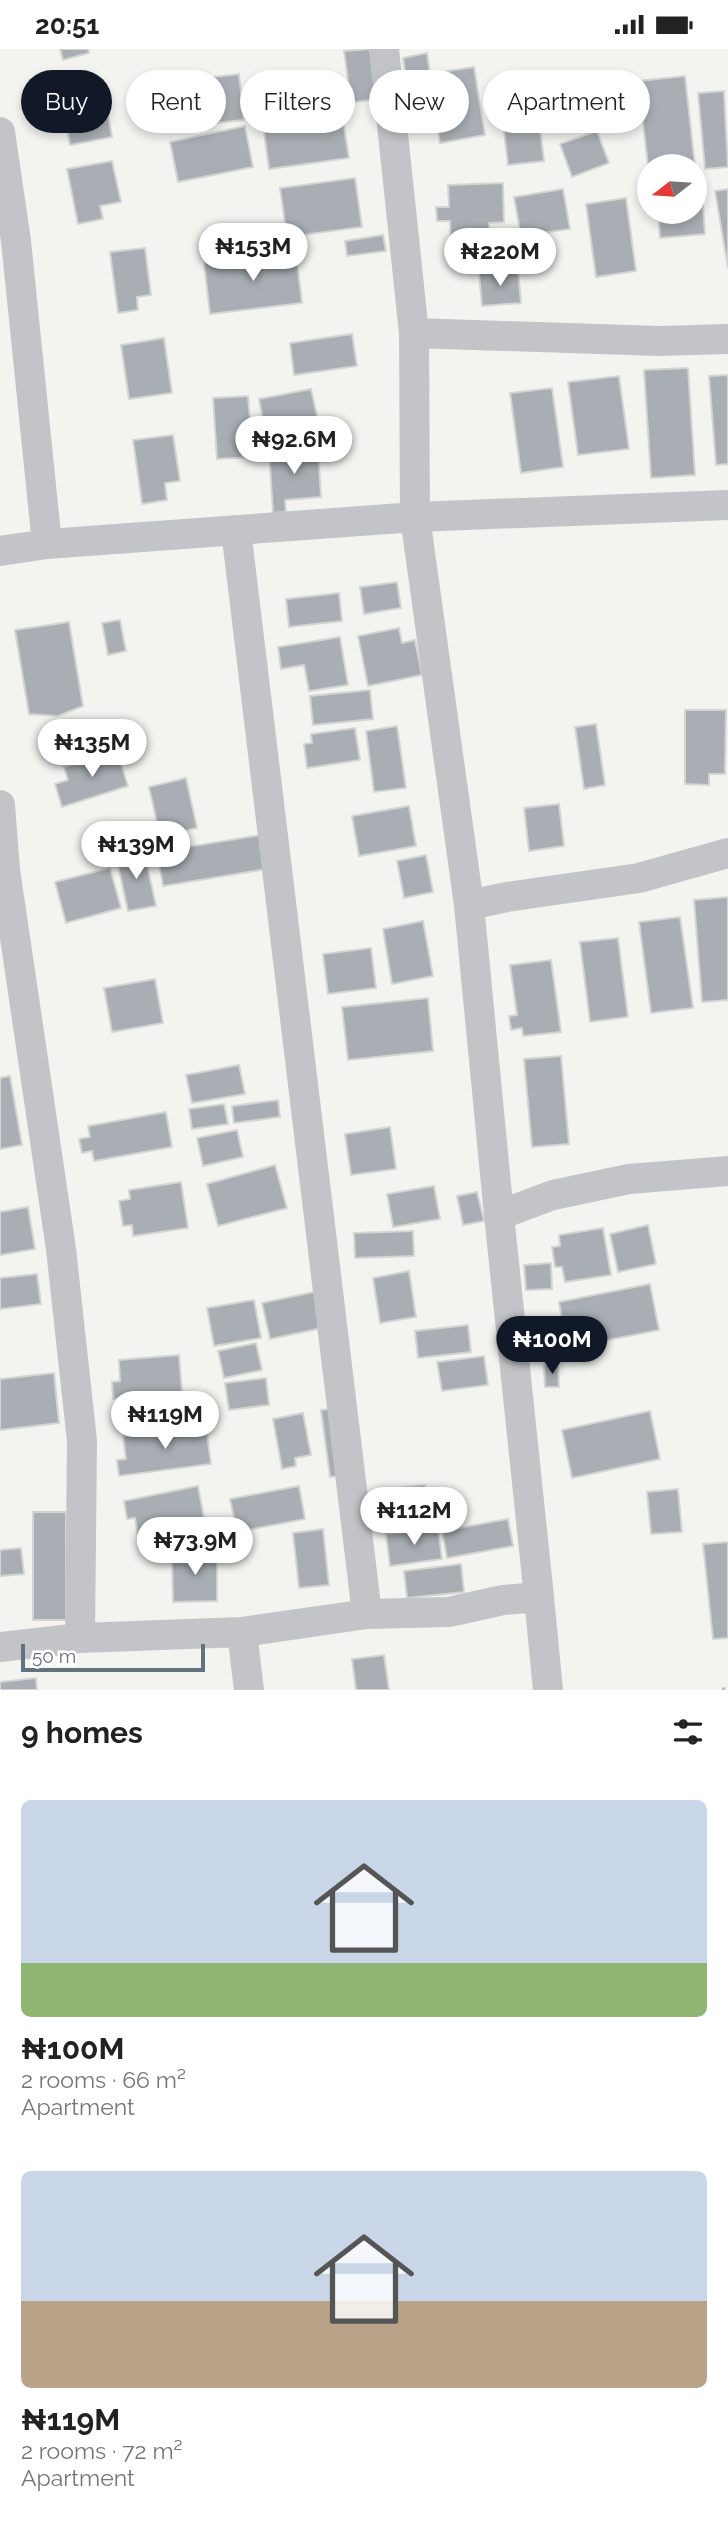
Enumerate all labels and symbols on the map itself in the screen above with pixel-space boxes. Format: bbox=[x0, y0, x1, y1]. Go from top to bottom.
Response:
north arrow bbox=[637, 154, 707, 224]
pin: ₦153M bbox=[204, 223, 302, 283]
pin: ₦220M bbox=[451, 229, 549, 288]
pin: ₦92.6M bbox=[237, 417, 351, 476]
pin: ₦135M bbox=[43, 719, 141, 779]
pin: ₦139M bbox=[87, 821, 185, 881]
pin: ₦100M bbox=[503, 1317, 601, 1376]
pin: ₦119M bbox=[116, 1391, 214, 1451]
pin: ₦112M bbox=[365, 1487, 463, 1547]
pin: ₦73.9M bbox=[138, 1517, 252, 1577]
scale bar bbox=[21, 1641, 205, 1673]

